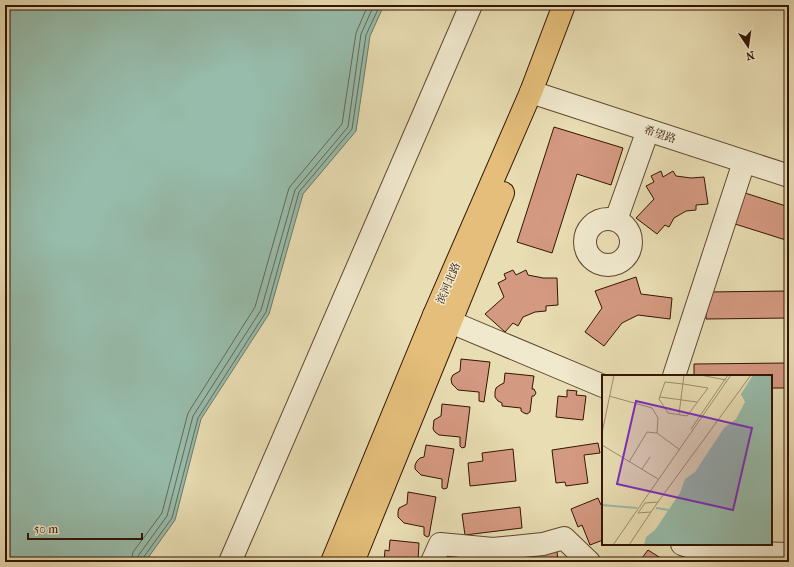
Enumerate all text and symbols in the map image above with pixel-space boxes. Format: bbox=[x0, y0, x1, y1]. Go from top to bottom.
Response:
north arrow bbox=[728, 26, 768, 66]
text: N bbox=[744, 48, 756, 63]
street label: 希望路 bbox=[642, 123, 678, 146]
street label: 滨河北路 bbox=[434, 260, 463, 306]
inset map bbox=[602, 375, 772, 545]
scale bar bbox=[28, 515, 142, 541]
text: 50 m bbox=[34, 522, 58, 536]

